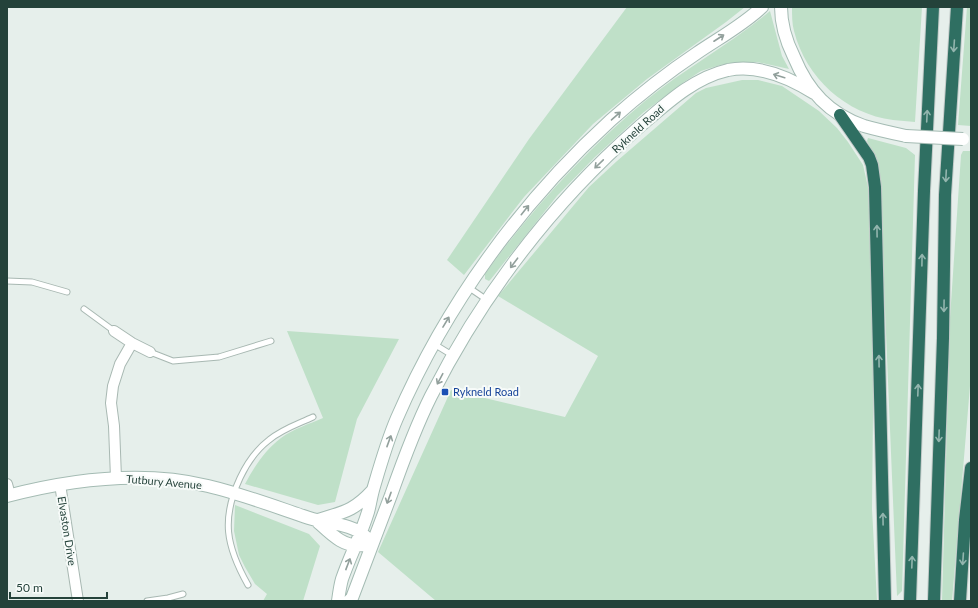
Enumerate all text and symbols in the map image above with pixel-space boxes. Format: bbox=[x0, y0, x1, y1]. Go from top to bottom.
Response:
one-way arrow bbox=[713, 34, 724, 42]
one-way arrow bbox=[950, 39, 957, 52]
one-way arrow bbox=[773, 72, 786, 79]
street label: Rykneld Road bbox=[609, 102, 666, 156]
one-way arrow bbox=[924, 110, 931, 123]
one-way arrow bbox=[610, 112, 621, 121]
one-way arrow bbox=[594, 160, 604, 169]
one-way arrow bbox=[943, 169, 950, 182]
one-way arrow bbox=[521, 204, 530, 215]
one-way arrow bbox=[873, 225, 881, 238]
one-way arrow bbox=[918, 254, 926, 267]
one-way arrow bbox=[510, 257, 518, 268]
one-way arrow bbox=[940, 299, 947, 312]
one-way arrow bbox=[442, 316, 450, 328]
one-way arrow bbox=[876, 355, 883, 368]
one-way arrow bbox=[436, 373, 444, 385]
one-way arrow bbox=[914, 384, 922, 397]
place label: Rykneld Road bbox=[453, 385, 519, 398]
marker: Rykneld Road bbox=[440, 387, 450, 397]
one-way arrow bbox=[936, 429, 943, 442]
one-way arrow bbox=[385, 435, 393, 447]
street label: Tutbury Avenue bbox=[126, 472, 203, 491]
one-way arrow bbox=[385, 492, 393, 504]
street label: Elvaston Drive bbox=[56, 495, 79, 567]
one-way arrow bbox=[879, 513, 887, 526]
one-way arrow bbox=[959, 552, 966, 565]
one-way arrow bbox=[908, 556, 915, 569]
one-way arrow bbox=[345, 558, 353, 570]
scale bar bbox=[10, 574, 107, 600]
text: 50 m bbox=[16, 580, 43, 595]

